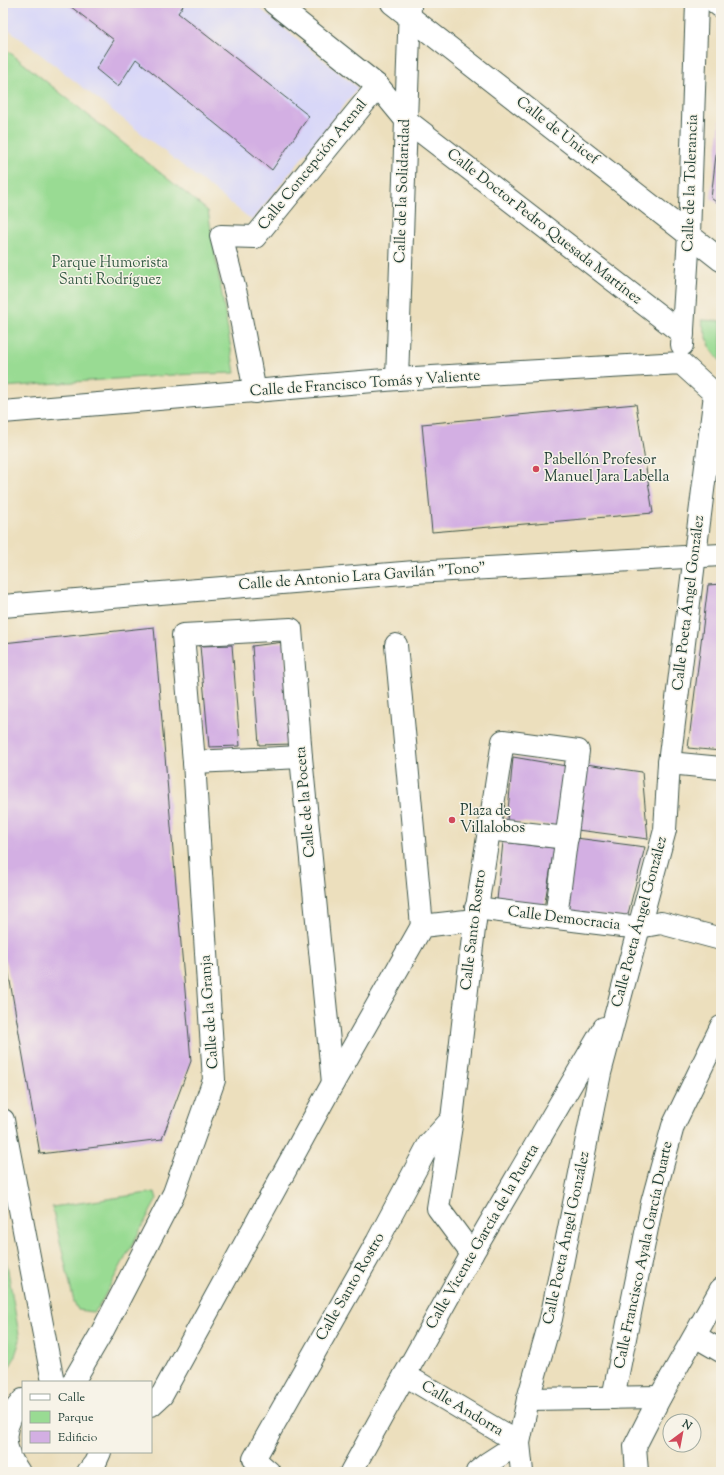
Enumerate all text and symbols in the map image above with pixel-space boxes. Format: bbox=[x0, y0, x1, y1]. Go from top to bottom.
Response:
street label: Calle de Unicef bbox=[511, 92, 603, 171]
street label: Calle Concepción Arenal bbox=[253, 95, 373, 235]
street label: Calle de la Tolerancia bbox=[678, 114, 704, 252]
street label: Calle de la Solidaridad bbox=[390, 118, 416, 263]
street label: Calle Doctor Pedro Quesada Martínez bbox=[442, 144, 646, 310]
park label: Parque Humorista Santi Rodríguez bbox=[52, 253, 168, 291]
street label: Calle de Francisco Tomás y Valiente bbox=[249, 365, 481, 403]
place label: Pabellón Profesor Manuel Jara Labella bbox=[544, 450, 669, 488]
marker: Pabellón Profesor Manuel Jara Labella bbox=[531, 464, 541, 474]
street label: Calle Poeta Ángel González bbox=[667, 514, 710, 692]
street label: Calle de Antonio Lara Gavilán "Tono" bbox=[238, 558, 486, 596]
street label: Calle de la Poceta bbox=[291, 745, 321, 859]
place label: Plaza de Villalobos bbox=[460, 801, 525, 839]
marker: Plaza de Villalobos bbox=[447, 815, 457, 825]
street label: Calle Poeta Ángel González bbox=[606, 833, 673, 1010]
street label: Calle Santo Rostro bbox=[456, 868, 492, 992]
street label: Calle Democracia bbox=[506, 902, 622, 936]
street label: Calle de la Granja bbox=[196, 954, 224, 1070]
street label: Calle Francisco Ayala García Duarte bbox=[610, 1139, 678, 1371]
street label: Calle Vicente García de la Puerta bbox=[421, 1141, 545, 1333]
street label: Calle Poeta Ángel González bbox=[537, 1149, 596, 1326]
street label: Calle Santo Rostro bbox=[311, 1229, 391, 1345]
street label: Calle Andorra bbox=[417, 1376, 507, 1442]
legend bbox=[22, 1381, 152, 1453]
text: Calle bbox=[58, 1389, 86, 1407]
text: Parque bbox=[58, 1409, 94, 1427]
north arrow bbox=[662, 1413, 702, 1453]
text: N bbox=[678, 1416, 695, 1435]
text: Edificio bbox=[58, 1429, 98, 1447]

